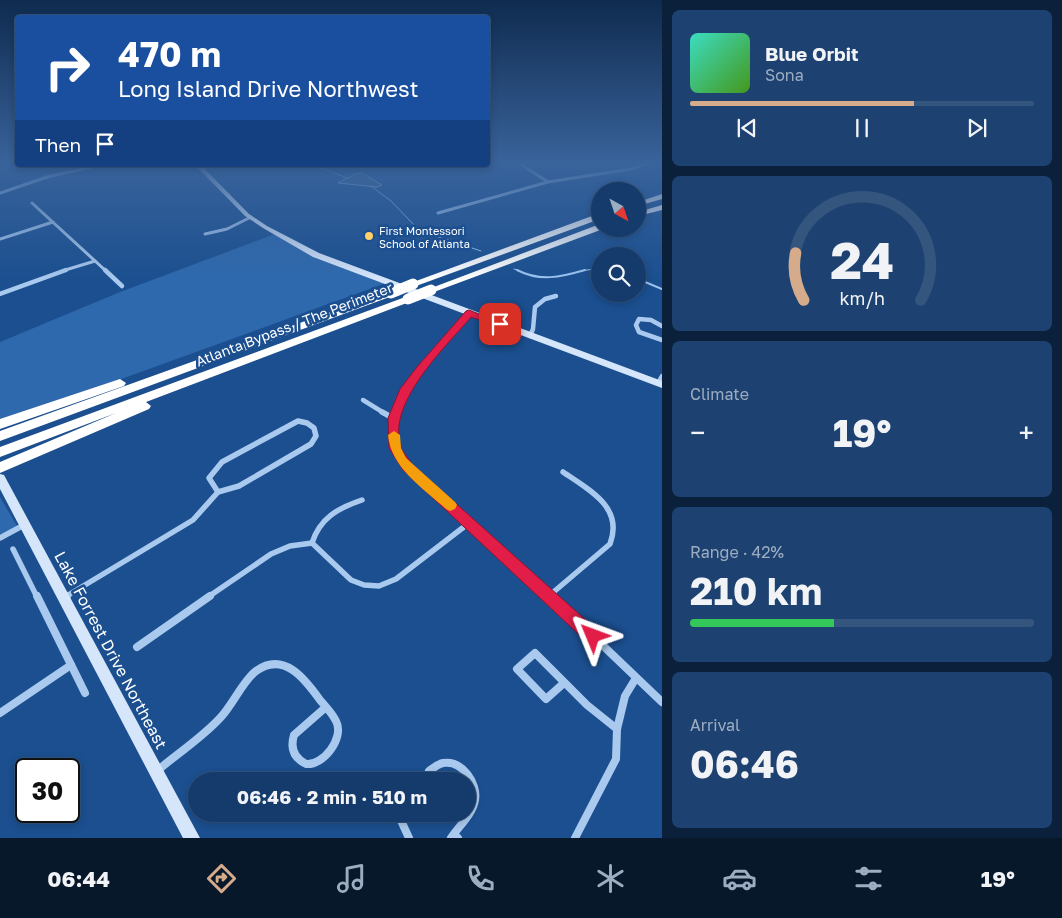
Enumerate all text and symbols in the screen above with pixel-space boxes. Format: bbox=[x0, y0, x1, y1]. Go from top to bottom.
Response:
text: 470 m bbox=[118, 33, 221, 75]
icon: right bbox=[35, 35, 100, 100]
text: Blue Orbit bbox=[765, 42, 859, 65]
text: Sona bbox=[765, 65, 804, 85]
text: Long Island Drive Northwest bbox=[118, 75, 419, 102]
icon: previous bbox=[733, 114, 761, 142]
icon: pause bbox=[848, 114, 876, 142]
icon: next bbox=[963, 114, 991, 142]
icon: arrive bbox=[91, 130, 119, 158]
text: Then bbox=[35, 133, 81, 156]
north arrow bbox=[591, 182, 646, 238]
map controls bbox=[591, 182, 646, 302]
place label: First Montessori School of Atlanta bbox=[379, 224, 470, 250]
text: 24 bbox=[830, 228, 894, 290]
marker: First Montessori School of Atlanta bbox=[363, 230, 375, 242]
button: search bbox=[591, 247, 646, 302]
street label: Atlanta Bypass / The Perimeter bbox=[193, 278, 395, 369]
text: km/h bbox=[839, 287, 885, 309]
pin bbox=[479, 303, 521, 345]
icon: arrive bbox=[486, 310, 514, 338]
text: Climate bbox=[690, 384, 749, 404]
text: 19° bbox=[833, 410, 891, 455]
text: − bbox=[690, 416, 705, 449]
text: + bbox=[1019, 416, 1034, 449]
text: Range · 42% bbox=[690, 542, 784, 562]
street label: Lake Forrest Drive Northeast bbox=[50, 548, 172, 752]
text: 210 km bbox=[690, 568, 822, 613]
position arrow bbox=[566, 609, 618, 661]
text: Arrival bbox=[690, 715, 740, 735]
text: 06:46 bbox=[690, 741, 799, 786]
speed limit sign: 30 bbox=[15, 758, 80, 823]
text: 06:46 · 2 min · 510 m bbox=[237, 785, 427, 808]
icon: directions bbox=[204, 861, 239, 896]
icon: music bbox=[334, 861, 369, 896]
icon: phone bbox=[463, 861, 498, 896]
icon: climate bbox=[593, 861, 628, 896]
icon: car bbox=[722, 861, 757, 896]
icon: filters bbox=[851, 861, 886, 896]
text: 06:44 bbox=[47, 865, 110, 892]
text: 19° bbox=[981, 865, 1015, 892]

